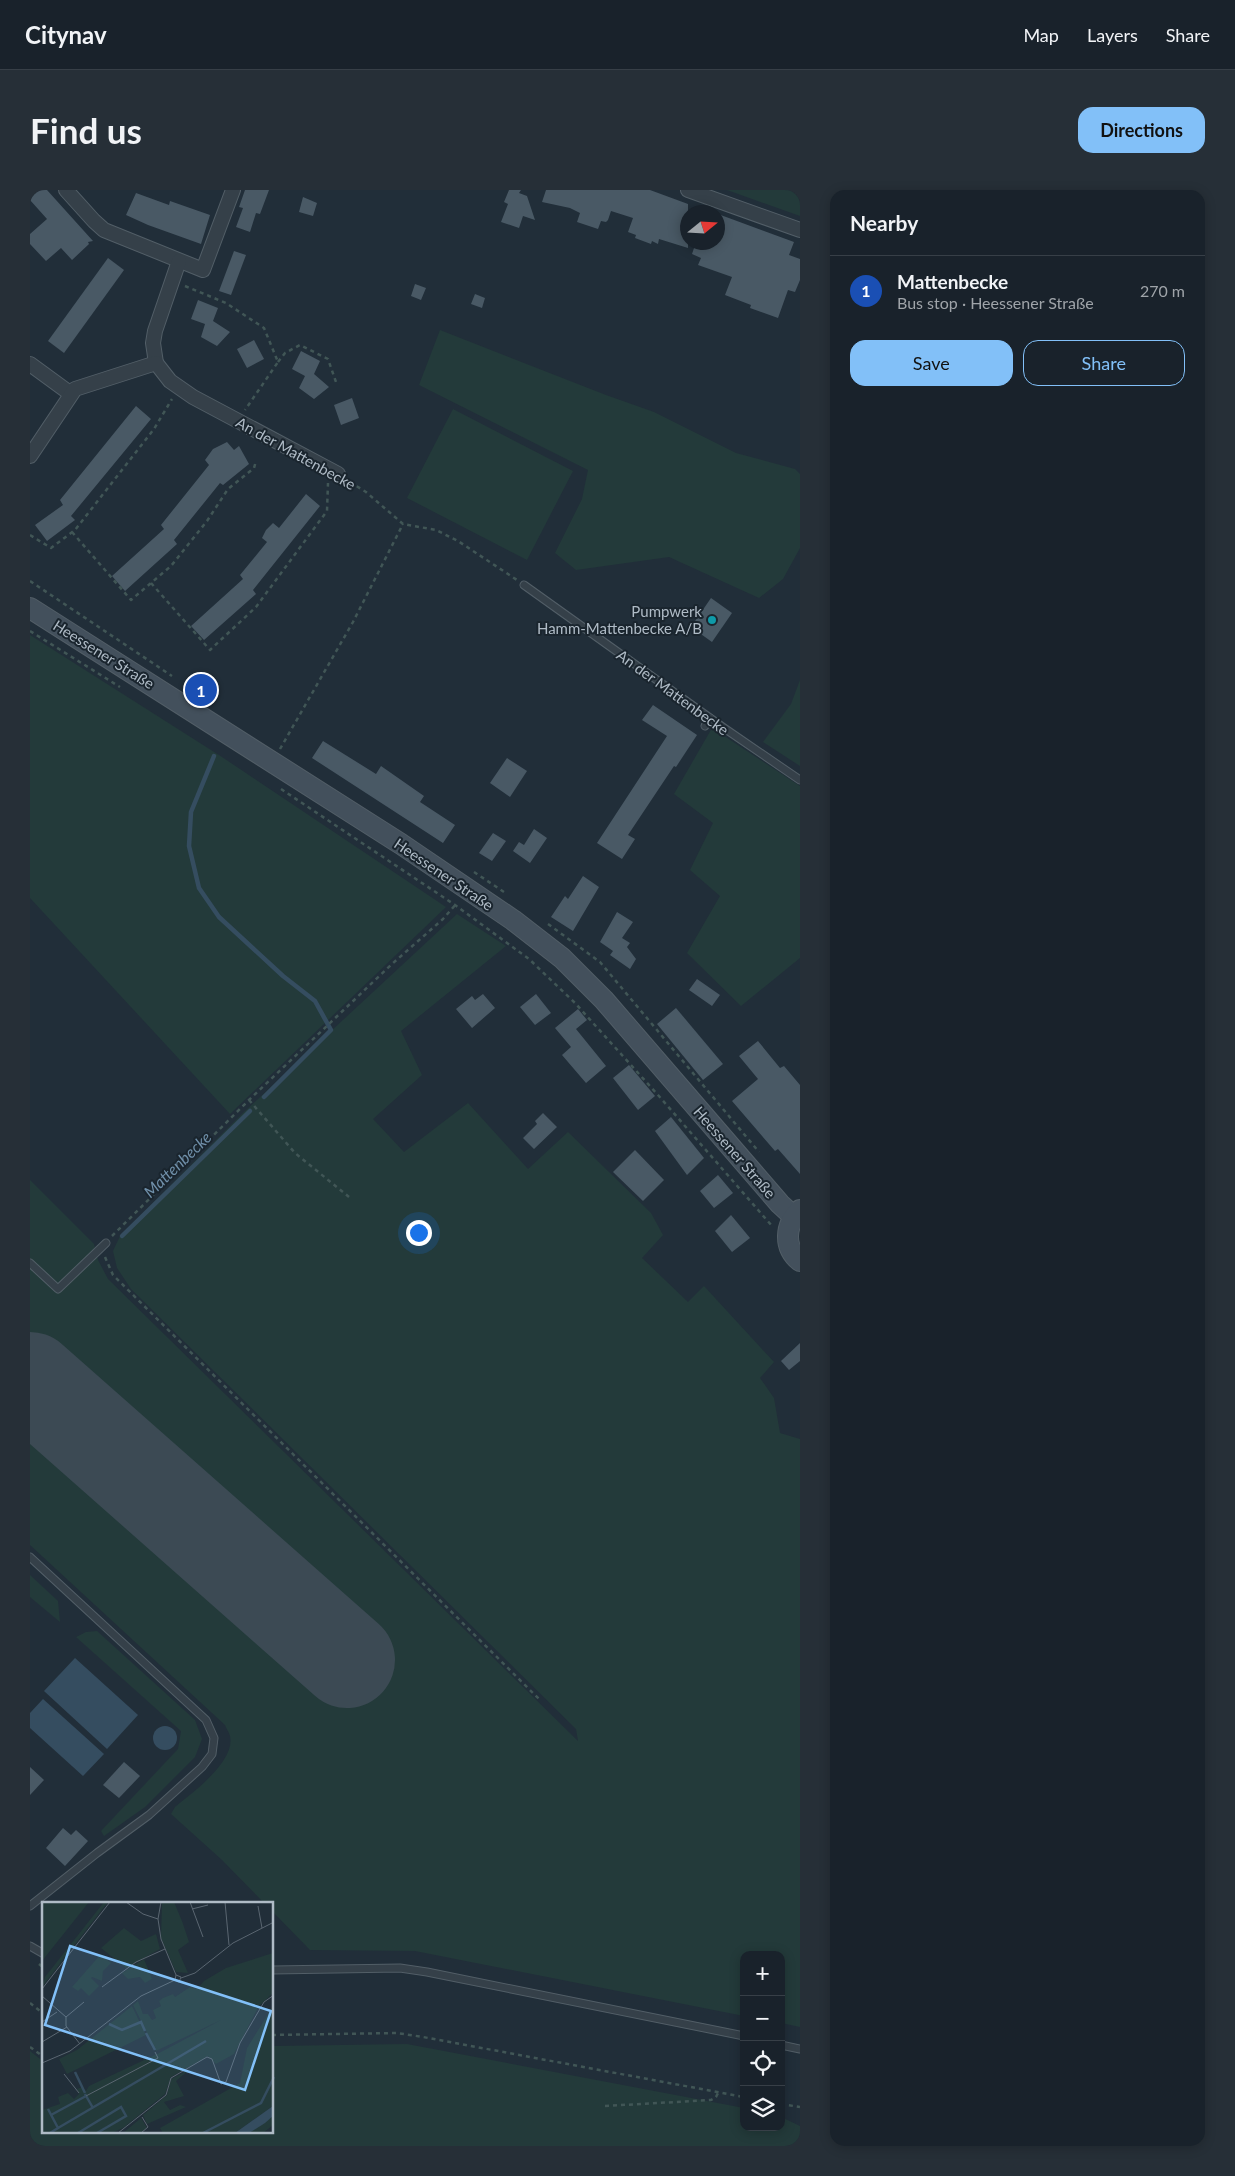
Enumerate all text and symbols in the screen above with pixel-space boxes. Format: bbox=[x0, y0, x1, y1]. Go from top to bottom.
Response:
text: Citynav bbox=[25, 20, 107, 49]
text: Map bbox=[1023, 24, 1059, 46]
text: Layers bbox=[1087, 24, 1138, 46]
text: Share bbox=[1166, 24, 1210, 46]
button: Directions bbox=[1078, 107, 1205, 153]
text: Find us bbox=[30, 109, 142, 151]
north arrow bbox=[680, 205, 725, 250]
text: Nearby bbox=[850, 210, 918, 235]
text: Mattenbecke bbox=[897, 270, 1008, 293]
text: 1 bbox=[861, 281, 871, 300]
text: 270 m bbox=[1140, 281, 1185, 300]
text: Bus stop · Heessener Straße bbox=[897, 293, 1094, 312]
button: Save bbox=[850, 340, 1013, 386]
button: Share bbox=[1023, 340, 1185, 386]
street label: An der Mattenbecke bbox=[233, 413, 359, 493]
place label: Pumpwerk Hamm-Mattenbecke A/B bbox=[537, 602, 702, 637]
marker: Pumpwerk Hamm-Mattenbecke A/B bbox=[706, 614, 718, 626]
street label: Heessener Straße bbox=[50, 616, 158, 692]
street label: An der Mattenbecke bbox=[614, 645, 732, 739]
pin: 1 bbox=[185, 671, 217, 709]
street label: Heessener Straße bbox=[391, 834, 497, 914]
street label: Heessener Straße bbox=[690, 1102, 780, 1202]
water label: Mattenbecke bbox=[139, 1127, 215, 1201]
your location bbox=[406, 1220, 432, 1246]
inset map bbox=[42, 1902, 274, 2134]
map controls bbox=[740, 1951, 785, 2131]
button: + bbox=[740, 1951, 785, 1996]
button: − bbox=[740, 1996, 785, 2041]
button: locate bbox=[740, 2041, 785, 2086]
button: layers bbox=[740, 2086, 785, 2131]

